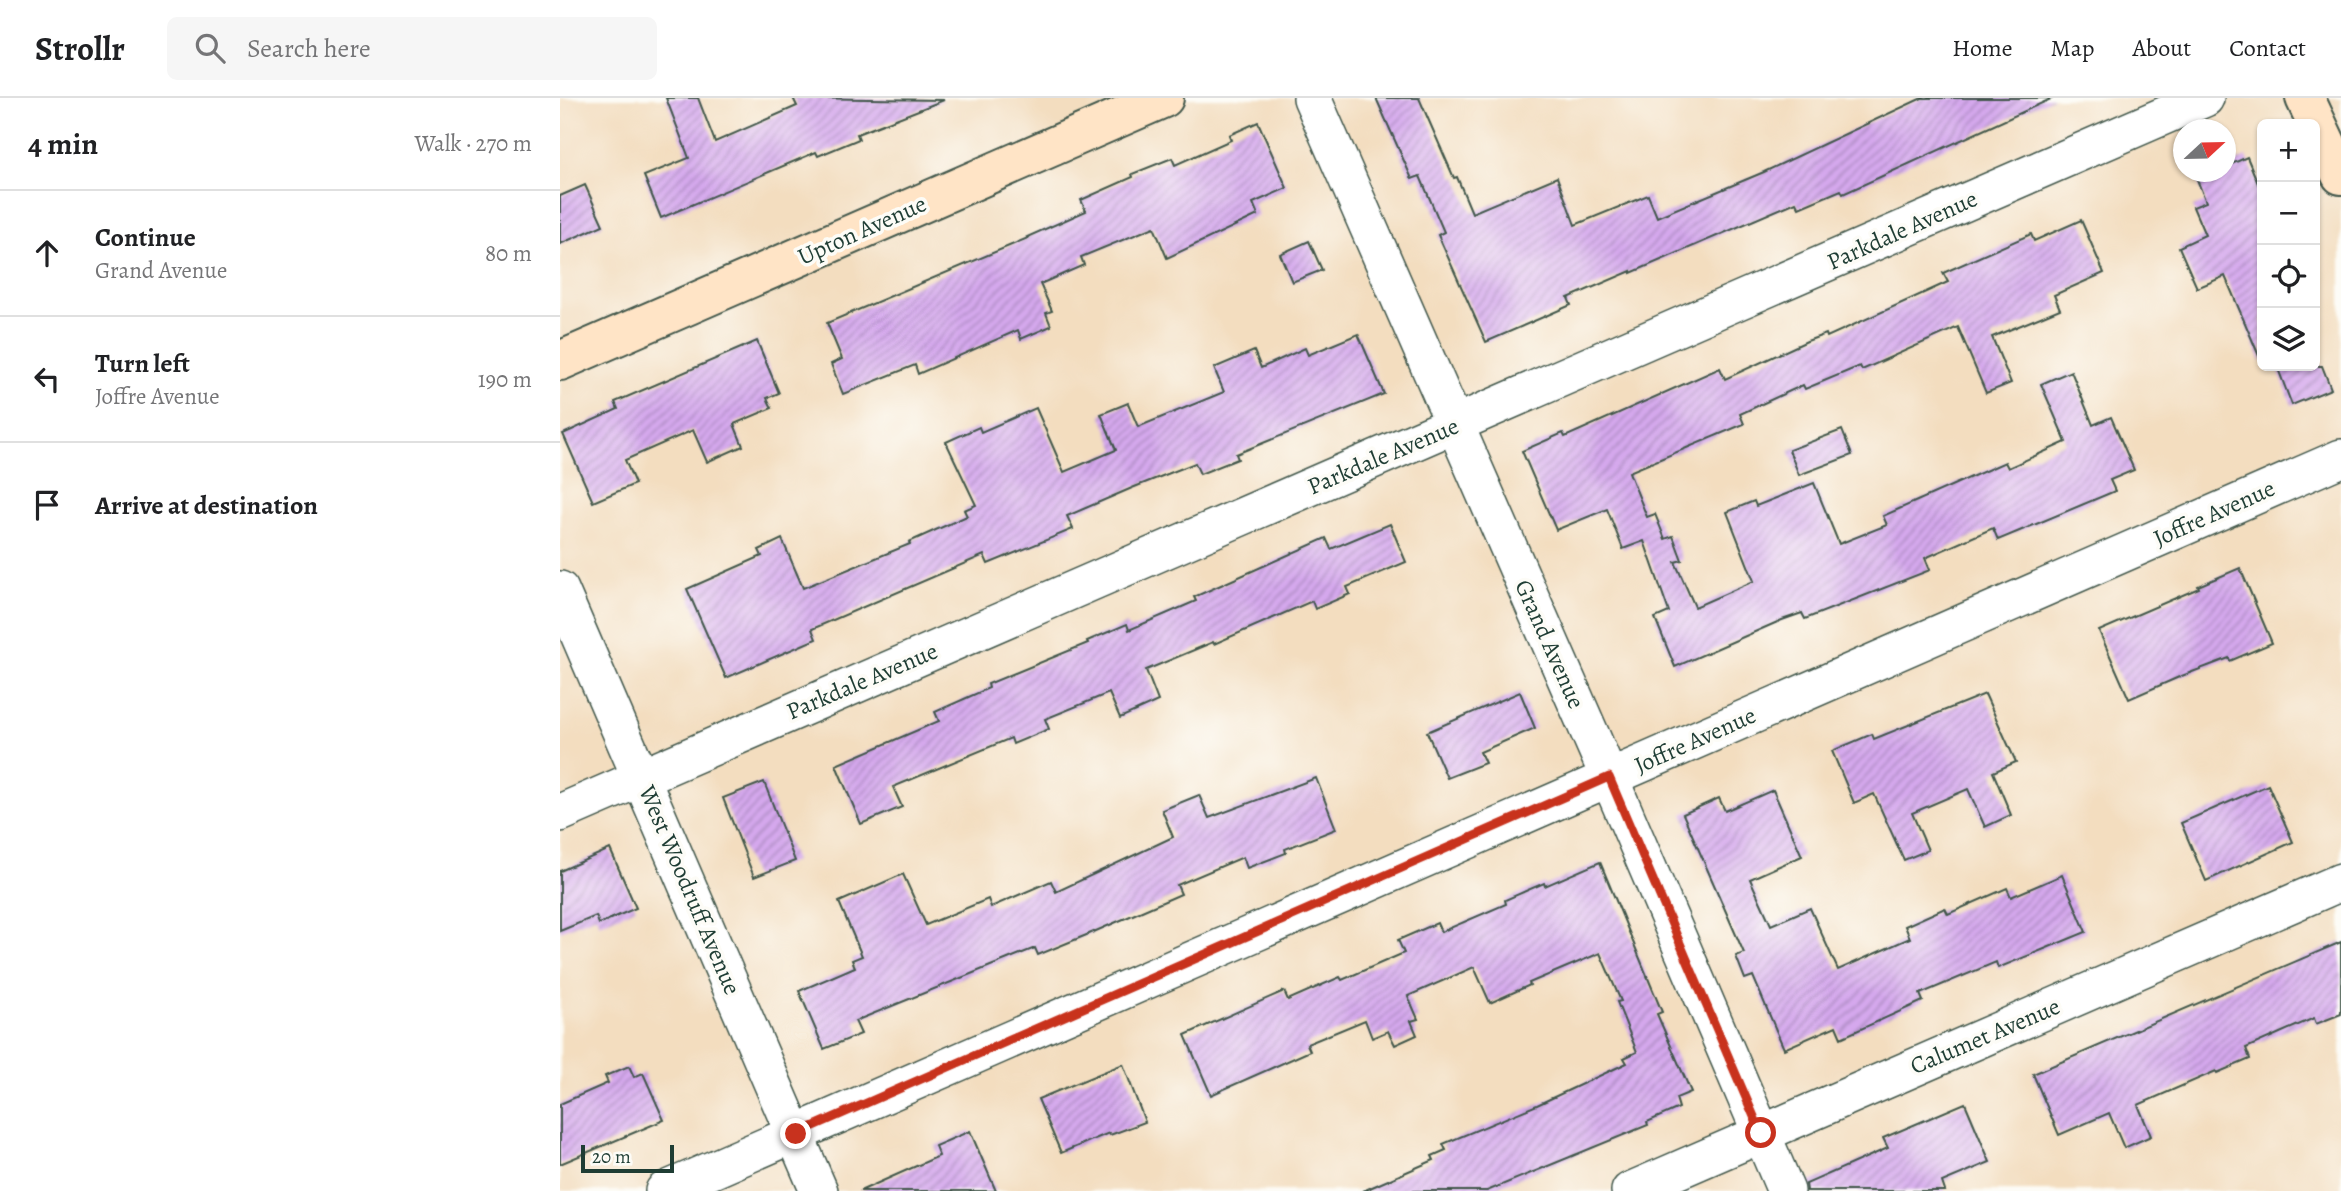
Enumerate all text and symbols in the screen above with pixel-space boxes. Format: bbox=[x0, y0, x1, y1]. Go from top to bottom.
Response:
search box bbox=[167, 17, 657, 80]
text: Strollr bbox=[35, 26, 125, 71]
icon: search bbox=[191, 29, 229, 67]
text: Search here bbox=[247, 31, 371, 66]
text: Home bbox=[1952, 32, 2013, 64]
text: Map bbox=[2051, 32, 2095, 64]
text: About bbox=[2133, 32, 2191, 64]
text: Contact bbox=[2229, 32, 2306, 64]
north arrow bbox=[2173, 119, 2236, 182]
map controls bbox=[2257, 119, 2320, 371]
button: + bbox=[2257, 119, 2320, 182]
text: 4 min bbox=[28, 124, 98, 164]
text: Walk · 270 m bbox=[414, 128, 532, 159]
button: − bbox=[2257, 182, 2320, 245]
street label: Parkdale Avenue bbox=[1822, 183, 1982, 277]
street label: Upton Avenue bbox=[793, 187, 931, 273]
text: Continue bbox=[95, 220, 196, 255]
icon: ahead bbox=[28, 234, 66, 272]
text: 80 m bbox=[485, 238, 532, 269]
button: locate bbox=[2257, 245, 2320, 308]
text: Grand Avenue bbox=[95, 255, 227, 286]
button: layers bbox=[2257, 308, 2320, 371]
text: Turn left bbox=[95, 346, 190, 381]
icon: left bbox=[28, 360, 66, 398]
text: 190 m bbox=[478, 364, 532, 395]
text: Joffre Avenue bbox=[95, 381, 219, 412]
street label: Parkdale Avenue bbox=[1302, 410, 1464, 502]
street label: Joffre Avenue bbox=[2148, 472, 2280, 554]
icon: arrive bbox=[28, 486, 66, 524]
text: Arrive at destination bbox=[95, 488, 318, 523]
street label: Grand Avenue bbox=[1507, 574, 1593, 714]
street label: Parkdale Avenue bbox=[781, 635, 943, 727]
street label: Joffre Avenue bbox=[1629, 699, 1761, 781]
street label: West Woodruff Avenue bbox=[631, 779, 749, 1000]
street label: Calumet Avenue bbox=[1905, 990, 2065, 1082]
route start bbox=[1745, 1117, 1776, 1148]
route end bbox=[780, 1118, 811, 1149]
scale bar bbox=[581, 1142, 674, 1174]
text: 20 m bbox=[592, 1144, 631, 1170]

